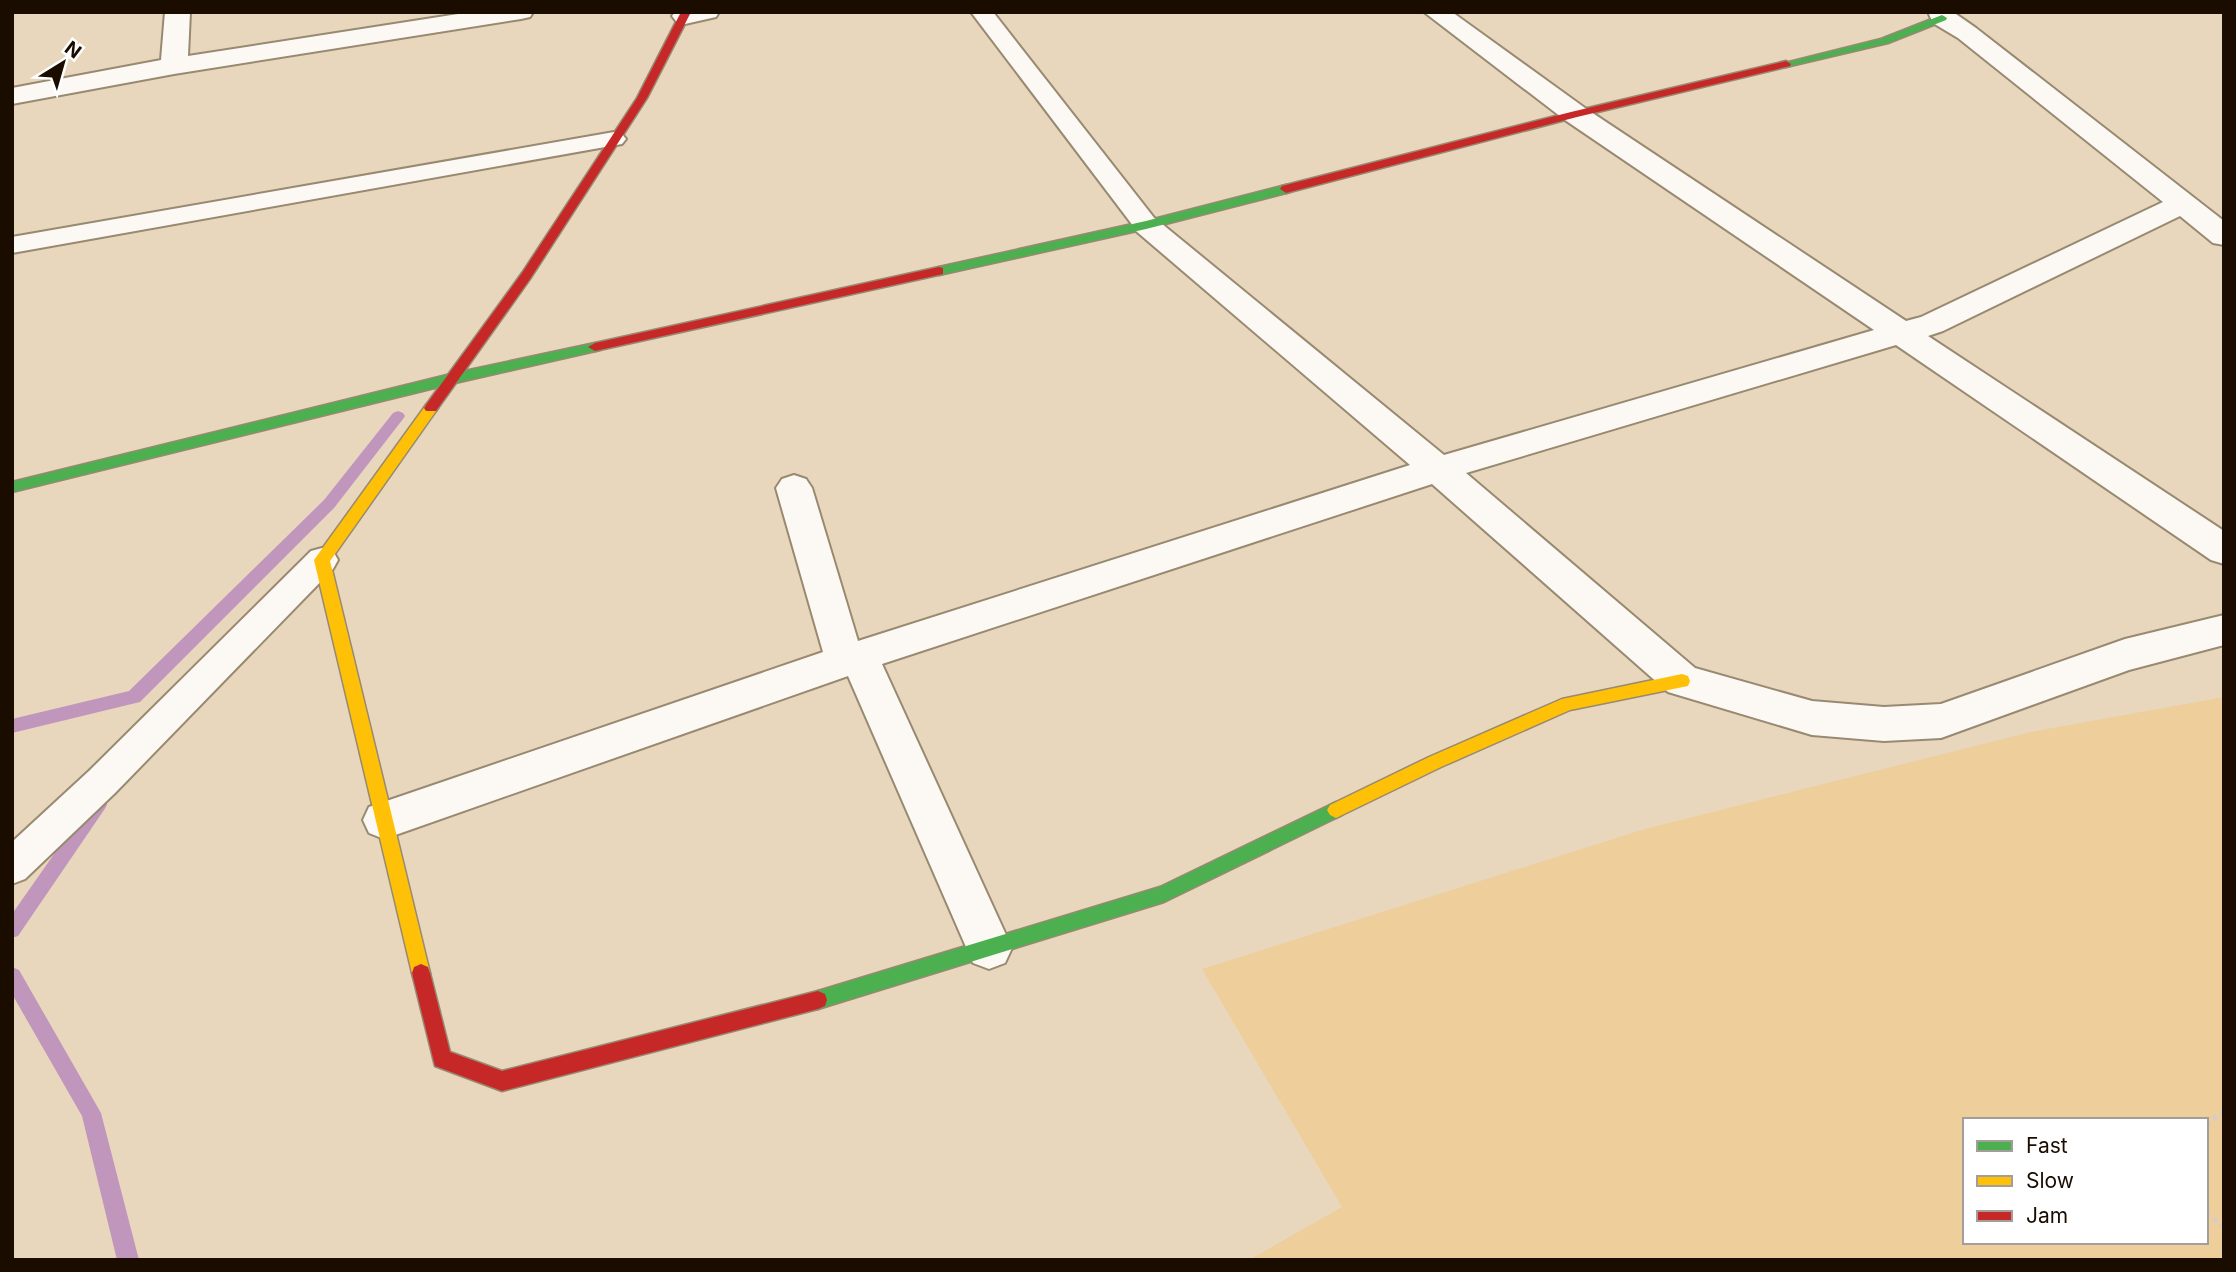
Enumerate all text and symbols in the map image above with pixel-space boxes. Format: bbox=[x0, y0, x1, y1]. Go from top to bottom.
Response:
north arrow bbox=[28, 28, 98, 98]
text: N bbox=[60, 36, 86, 63]
legend bbox=[1963, 1118, 2208, 1244]
text: Fast bbox=[2026, 1133, 2068, 1158]
text: Slow bbox=[2026, 1168, 2074, 1193]
text: Jam bbox=[2026, 1203, 2068, 1228]

